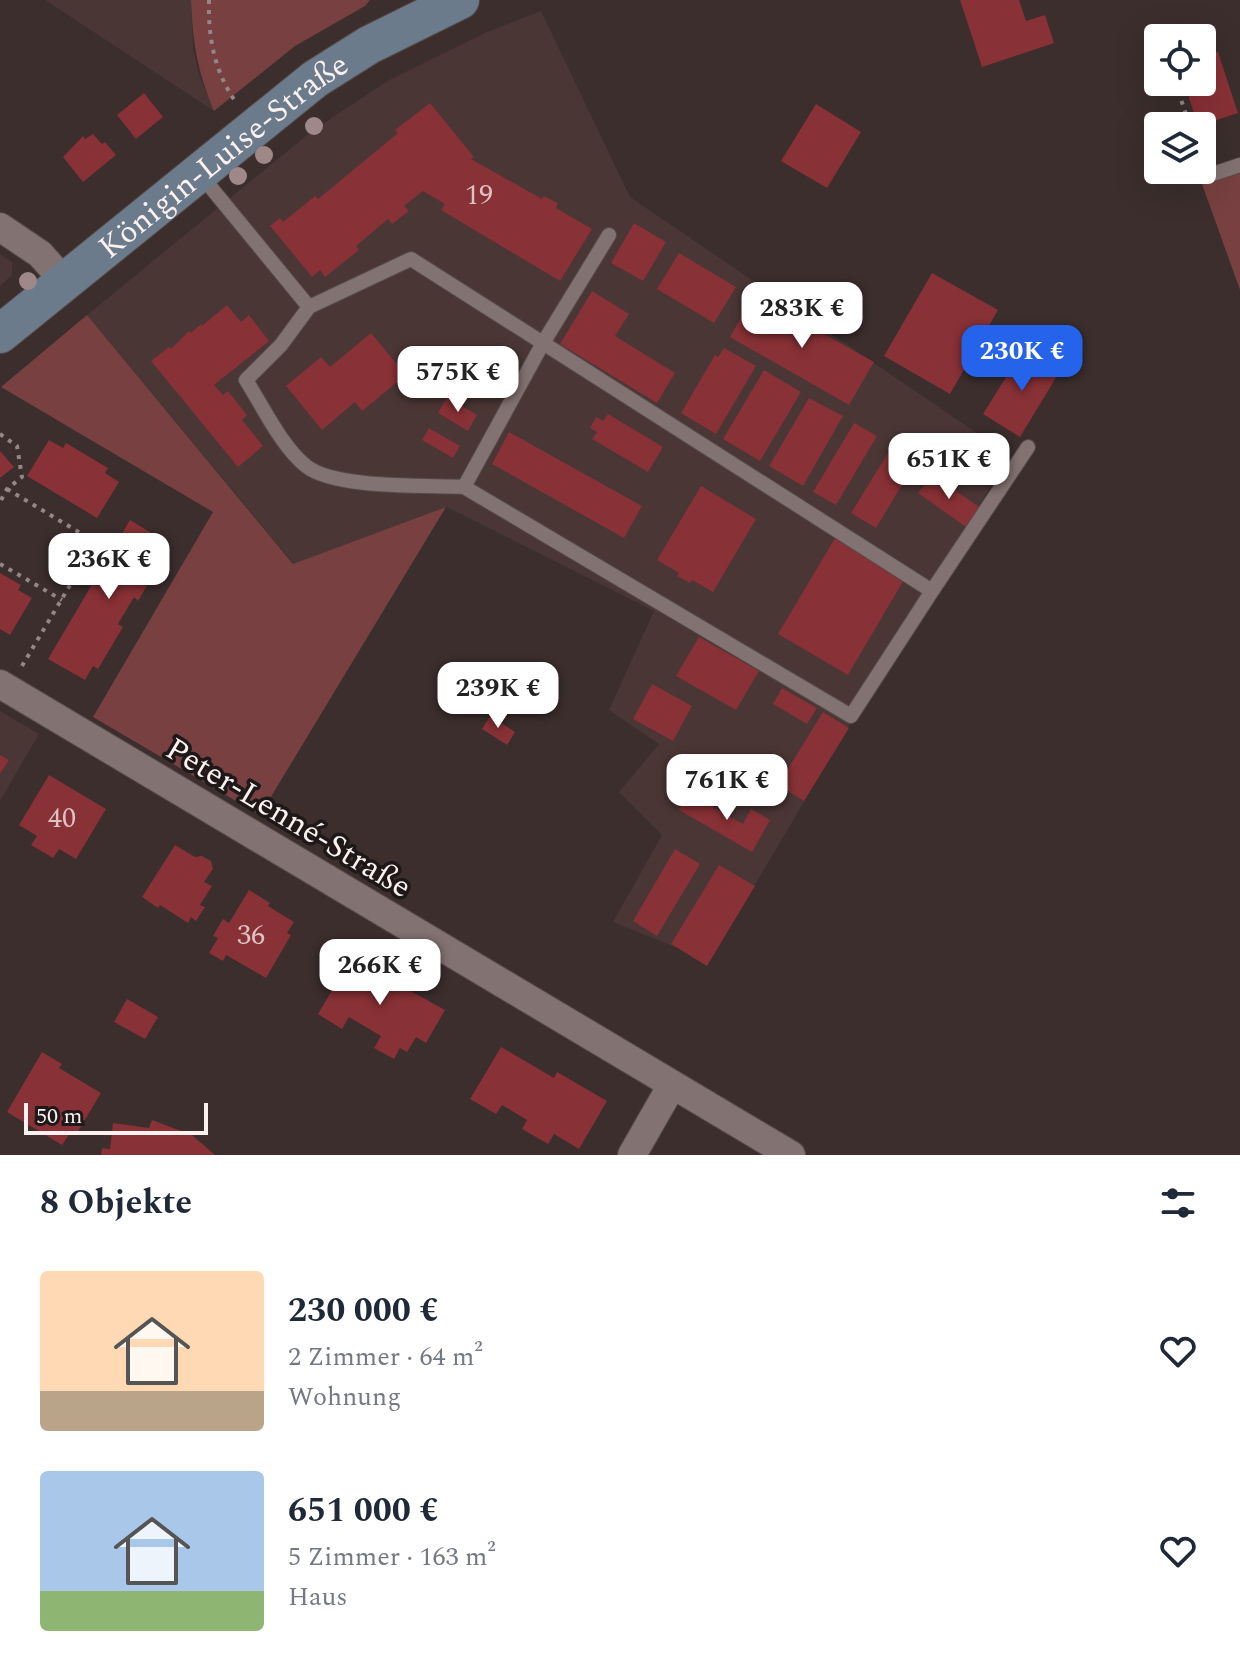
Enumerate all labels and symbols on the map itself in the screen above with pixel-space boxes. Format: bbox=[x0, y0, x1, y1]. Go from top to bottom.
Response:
street label: Königin-Luise-Straße bbox=[88, 41, 359, 271]
house number: 19 bbox=[465, 174, 493, 217]
pin: 283K € bbox=[737, 282, 867, 350]
pin: 230K € bbox=[957, 325, 1087, 393]
pin: 575K € bbox=[393, 346, 523, 414]
pin: 651K € bbox=[884, 433, 1014, 501]
pin: 236K € bbox=[44, 533, 174, 601]
pin: 239K € bbox=[433, 662, 563, 730]
street label: Peter-Lenné-Straße bbox=[156, 725, 421, 911]
pin: 761K € bbox=[662, 754, 792, 822]
house number: 40 bbox=[48, 797, 76, 840]
house number: 36 bbox=[237, 914, 265, 957]
pin: 266K € bbox=[315, 939, 445, 1007]
scale bar bbox=[24, 1099, 208, 1135]

